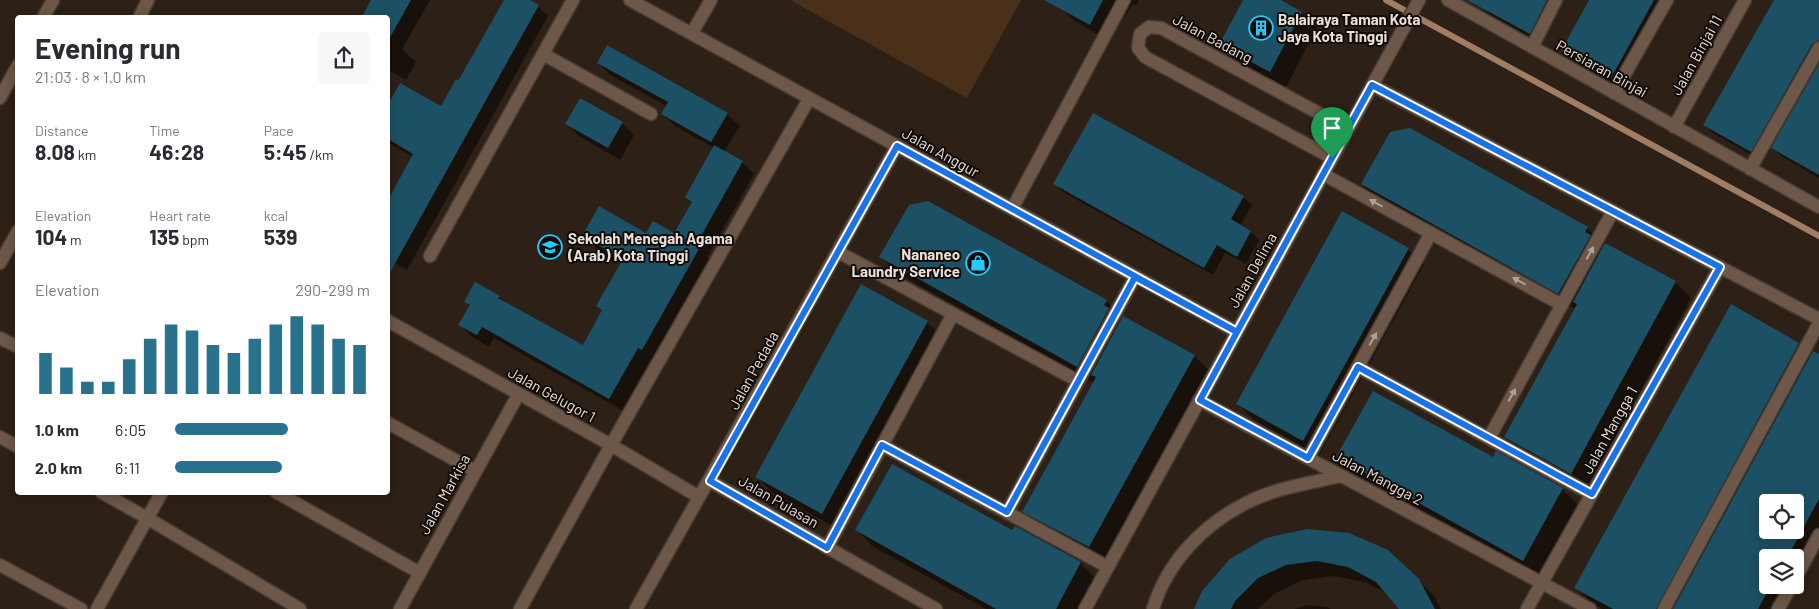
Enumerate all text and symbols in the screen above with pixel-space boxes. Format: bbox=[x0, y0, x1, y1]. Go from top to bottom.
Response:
street label: Jalan Badang bbox=[1170, 10, 1256, 66]
place label: Balairaya Taman Kota Jaya Kota Tinggi bbox=[1278, 10, 1421, 45]
street label: Jalan Binjai 11 bbox=[1667, 12, 1725, 98]
building icon: Balairaya Taman Kota Jaya Kota Tinggi bbox=[1248, 15, 1274, 41]
text: Evening run bbox=[35, 31, 181, 65]
button: share bbox=[318, 32, 370, 84]
street label: Persiaran Binjai bbox=[1553, 36, 1651, 100]
text: 21:03 · 8 × 1.0 km bbox=[35, 67, 146, 86]
pin bbox=[1311, 107, 1353, 158]
icon: arrive bbox=[1318, 114, 1346, 142]
text: Distance bbox=[35, 122, 88, 139]
text: Time bbox=[149, 122, 180, 139]
text: Pace bbox=[264, 122, 294, 139]
street label: Jalan Anggur bbox=[899, 123, 983, 181]
text: 8.08 bbox=[35, 139, 75, 164]
text: 46:28 bbox=[149, 139, 204, 164]
text: 5:45 bbox=[264, 139, 307, 164]
text: km bbox=[75, 146, 96, 163]
text: /km bbox=[307, 146, 334, 163]
one-way arrow bbox=[1370, 199, 1383, 208]
text: Elevation bbox=[35, 207, 91, 224]
text: Heart rate bbox=[149, 207, 211, 224]
text: kcal bbox=[264, 207, 288, 224]
text: 104 bbox=[35, 224, 67, 249]
text: 135 bbox=[149, 224, 179, 249]
text: 539 bbox=[264, 224, 297, 249]
place label: Sekolah Menegah Agama (Arab) Kota Tinggi bbox=[567, 229, 733, 264]
street label: Jalan Delima bbox=[1224, 229, 1280, 311]
text: m bbox=[67, 231, 82, 248]
text: bpm bbox=[179, 231, 209, 248]
school or university icon: Sekolah Menegah Agama (Arab) Kota Tinggi bbox=[537, 234, 563, 260]
place label: Nananeo Laundry Service bbox=[851, 245, 960, 280]
one-way arrow bbox=[1586, 246, 1594, 260]
shop icon: Nananeo Laundry Service bbox=[965, 250, 991, 276]
one-way arrow bbox=[1512, 277, 1526, 285]
text: Elevation bbox=[35, 280, 99, 299]
text: 290–299 m bbox=[295, 280, 370, 299]
street label: Jalan Pedada bbox=[724, 328, 782, 412]
one-way arrow bbox=[1369, 332, 1378, 345]
street label: Jalan Gelugor 1 bbox=[505, 363, 599, 425]
street label: Jalan Mangga 1 bbox=[1578, 383, 1640, 477]
one-way arrow bbox=[1508, 388, 1516, 403]
text: 1.0 km bbox=[35, 420, 79, 439]
text: 6:05 bbox=[115, 420, 146, 439]
street label: Jalan Mangga 2 bbox=[1330, 446, 1426, 508]
street label: Jalan Markisa bbox=[415, 451, 473, 537]
text: 2.0 km bbox=[35, 458, 82, 477]
text: 6:11 bbox=[115, 458, 140, 477]
street label: Jalan Pulasan bbox=[736, 471, 822, 531]
map controls bbox=[1759, 494, 1804, 594]
button: locate bbox=[1759, 494, 1804, 539]
button: layers bbox=[1759, 549, 1804, 594]

